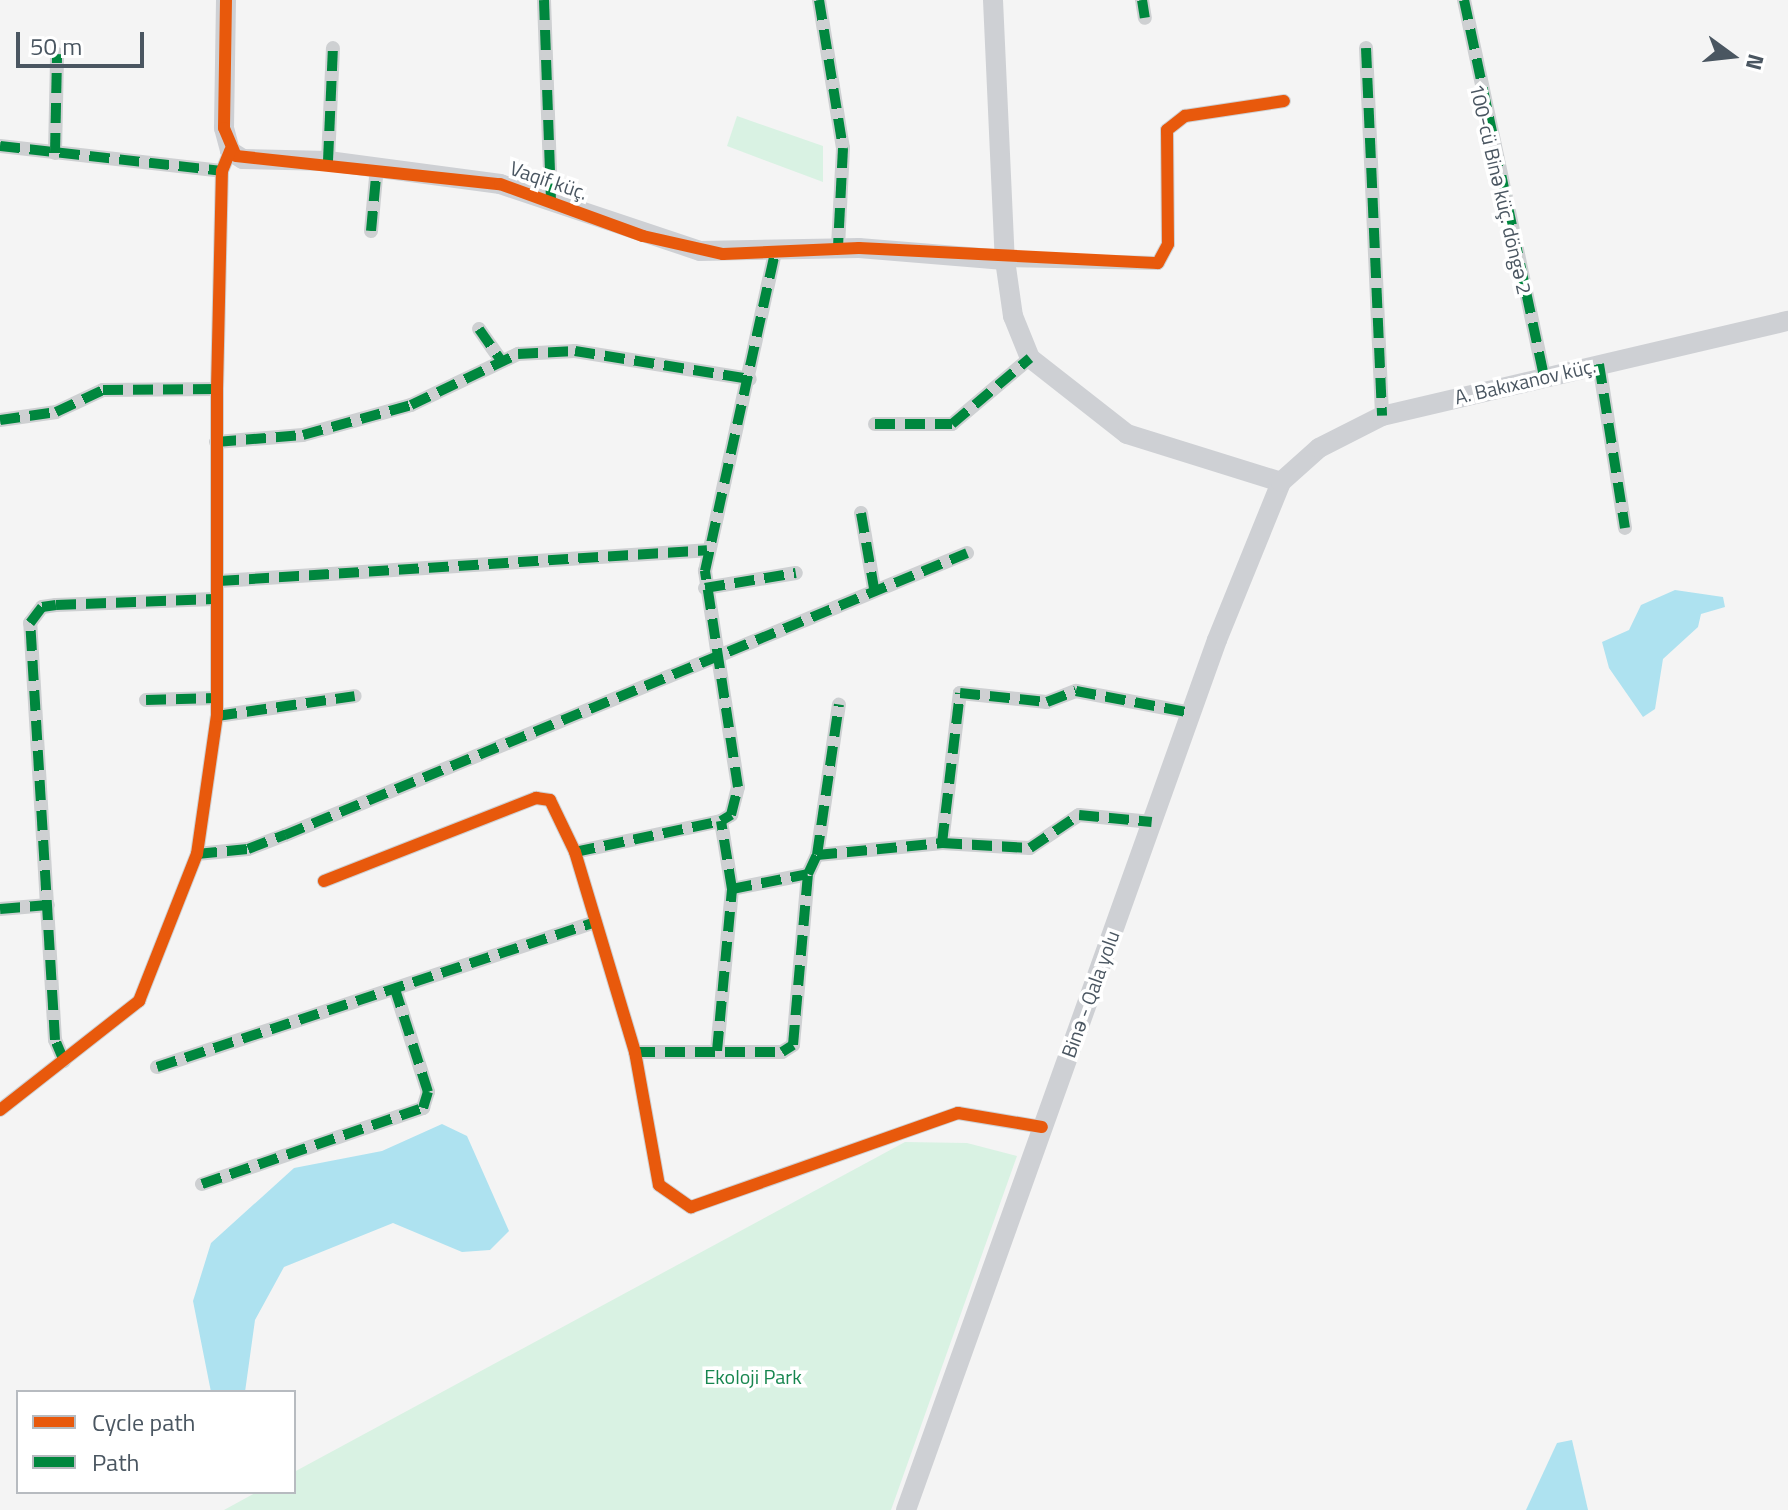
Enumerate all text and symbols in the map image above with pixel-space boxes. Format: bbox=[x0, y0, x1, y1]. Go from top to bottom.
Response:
scale bar bbox=[20, 16, 148, 66]
north arrow bbox=[1692, 16, 1772, 96]
text: 50 m bbox=[30, 28, 82, 64]
text: N bbox=[1737, 50, 1774, 74]
street label: 100-cü Binə küç. döngə 2 bbox=[1465, 81, 1537, 297]
street label: Vaqif küç. bbox=[507, 156, 591, 204]
street label: A. Bakıxanov küç. bbox=[1452, 353, 1598, 409]
street label: Binə - Qala yolu bbox=[1056, 927, 1124, 1061]
park label: Ekoloji Park bbox=[704, 1364, 802, 1388]
legend bbox=[16, 1390, 296, 1494]
text: Cycle path bbox=[92, 1404, 195, 1440]
text: Path bbox=[92, 1444, 139, 1480]

